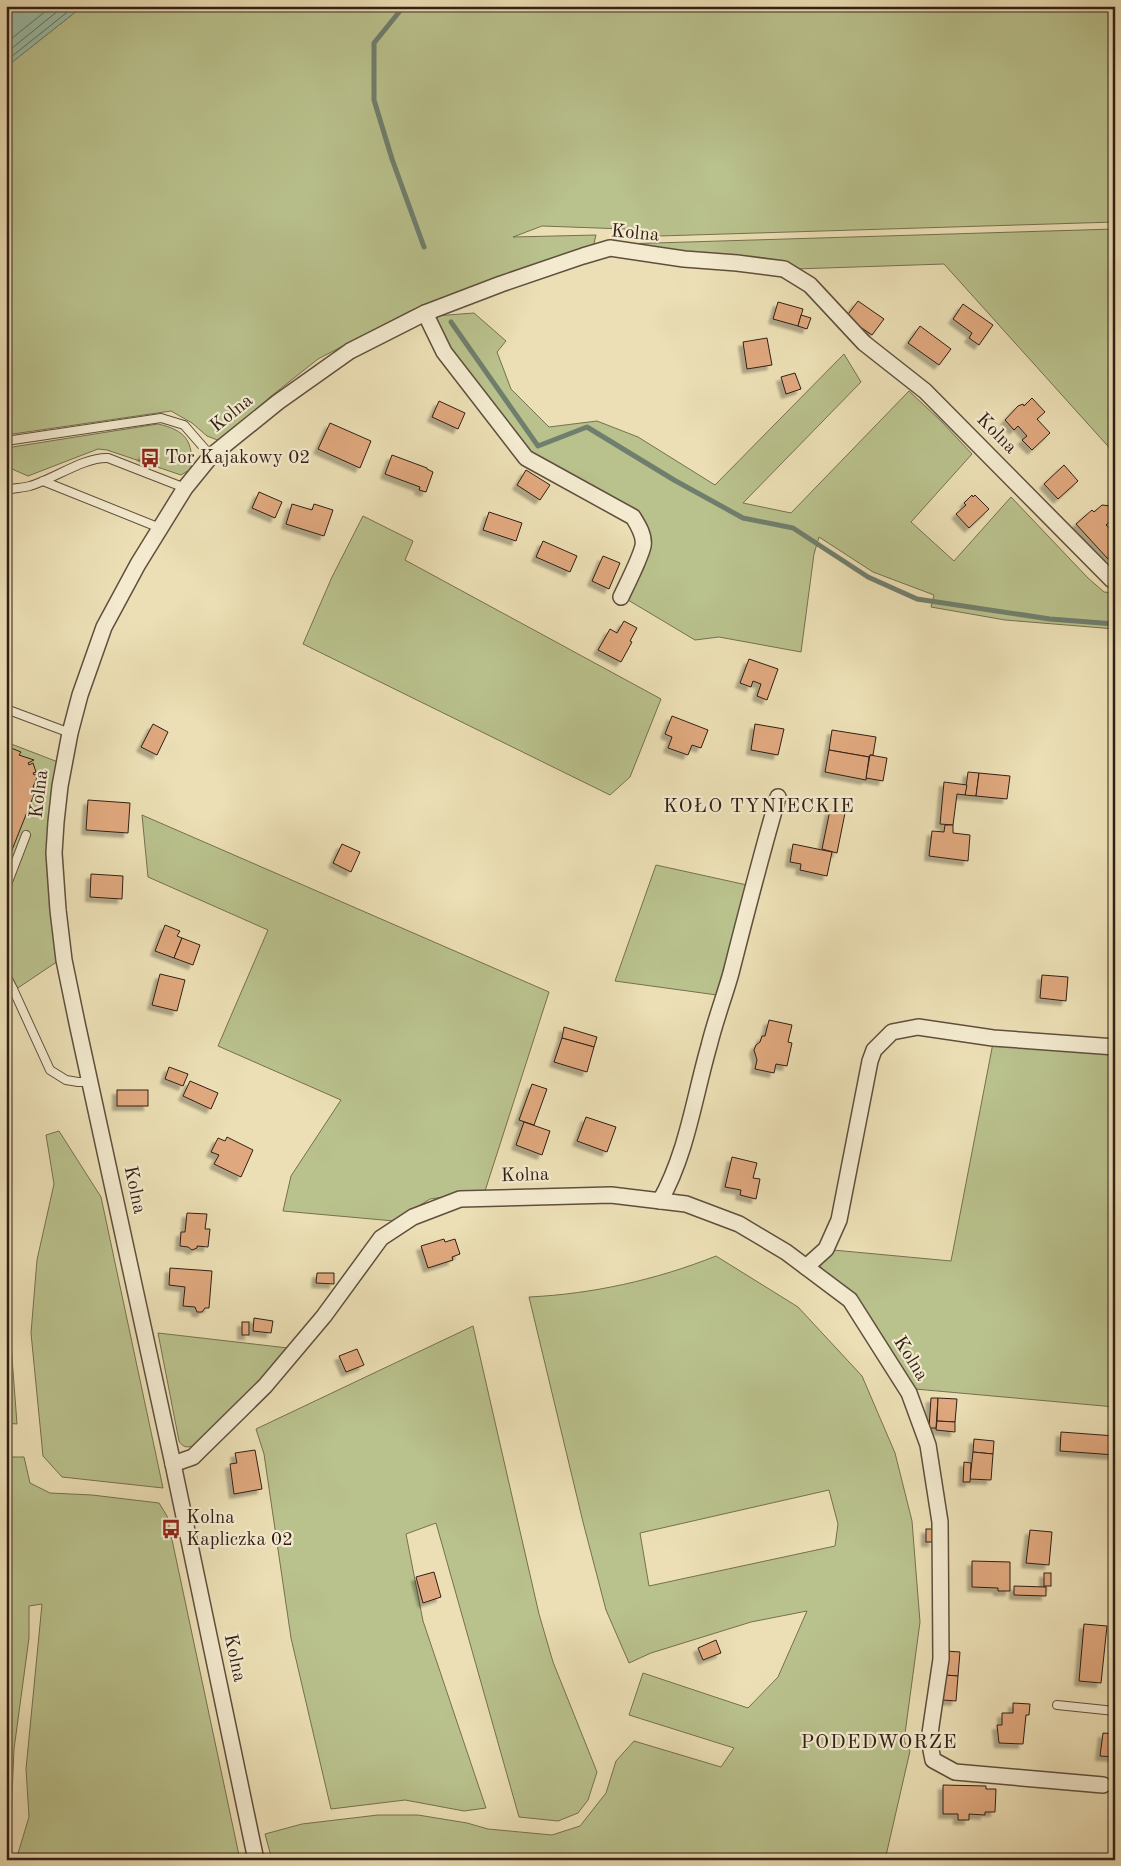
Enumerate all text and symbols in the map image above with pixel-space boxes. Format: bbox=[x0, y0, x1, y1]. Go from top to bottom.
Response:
street label: Kolna bbox=[610, 222, 661, 246]
street label: Kolna bbox=[207, 391, 257, 437]
street label: Kolna bbox=[972, 410, 1020, 458]
bus stop icon: Tor Kajakowy 02 bbox=[139, 447, 161, 469]
place label: Tor Kajakowy 02 bbox=[165, 449, 310, 468]
street label: Kolna bbox=[28, 768, 52, 819]
district label: KOŁO TYNIECKIE bbox=[663, 797, 855, 817]
street label: Kolna bbox=[120, 1164, 148, 1216]
street label: Kolna bbox=[500, 1166, 550, 1186]
street label: Kolna bbox=[889, 1333, 931, 1385]
place label: Kolna Kapliczka 02 bbox=[186, 1509, 293, 1550]
bus stop icon: Kolna Kapliczka 02 bbox=[160, 1518, 182, 1540]
street label: Kolna bbox=[220, 1632, 248, 1684]
district label: PODEDWORZE bbox=[801, 1733, 957, 1753]

